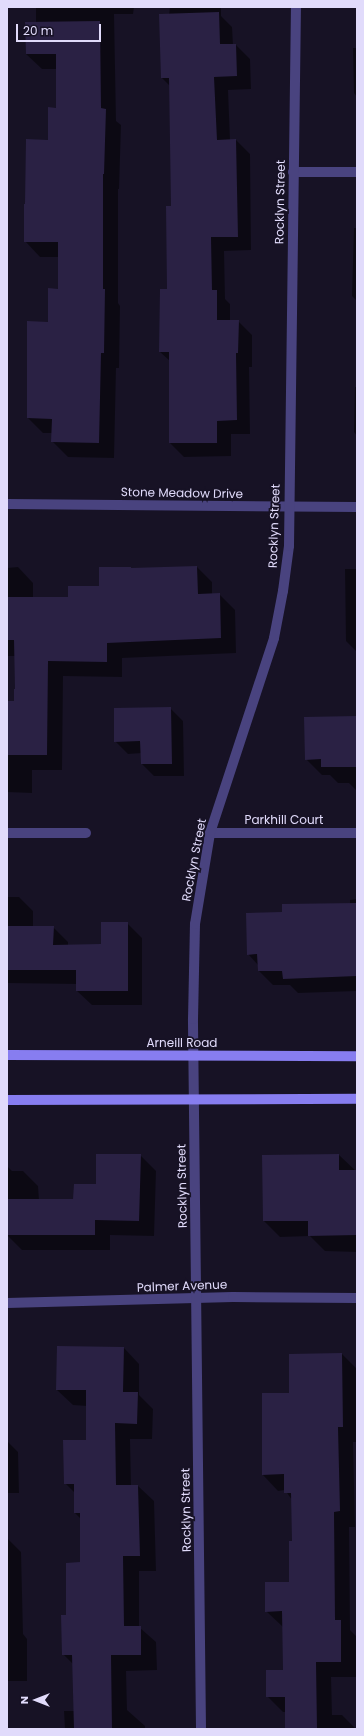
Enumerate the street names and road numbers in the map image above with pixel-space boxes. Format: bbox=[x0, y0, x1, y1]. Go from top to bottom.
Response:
street label: Rocklyn Street bbox=[272, 160, 288, 244]
street label: Rocklyn Street bbox=[265, 484, 283, 568]
street label: Stone Meadow Drive bbox=[121, 485, 243, 501]
street label: Parkhill Court bbox=[245, 813, 323, 827]
street label: Rocklyn Street bbox=[179, 817, 209, 903]
street label: Arneill Road bbox=[147, 1036, 217, 1050]
street label: Rocklyn Street bbox=[174, 1144, 190, 1228]
street label: Palmer Avenue bbox=[137, 1277, 227, 1295]
street label: Rocklyn Street bbox=[178, 1468, 194, 1552]

